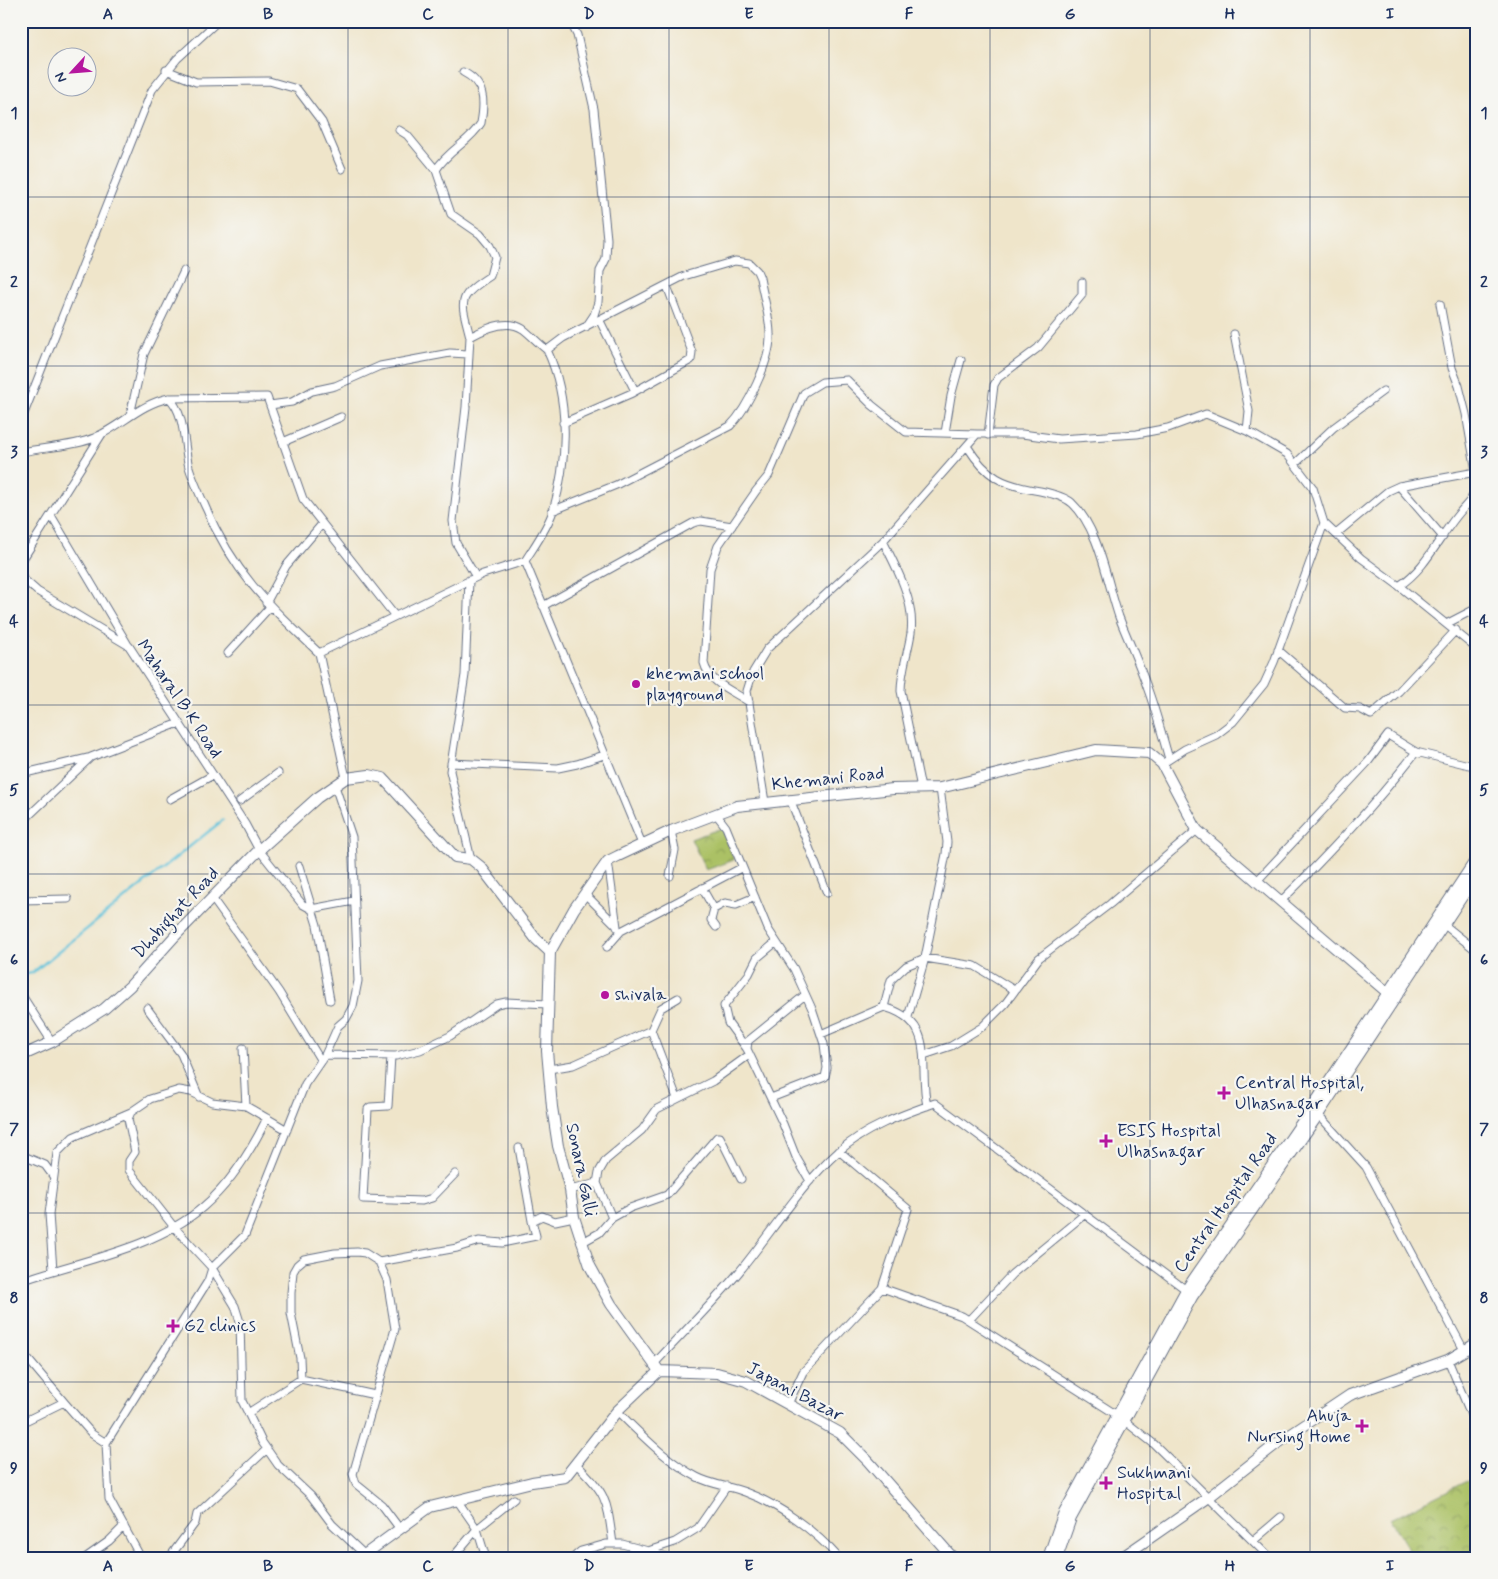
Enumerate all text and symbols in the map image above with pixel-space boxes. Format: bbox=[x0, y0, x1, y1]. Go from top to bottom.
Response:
text: A bbox=[103, 4, 113, 25]
text: B bbox=[263, 4, 273, 25]
text: C bbox=[422, 4, 434, 25]
text: D bbox=[583, 4, 595, 25]
text: E bbox=[744, 4, 754, 25]
text: F bbox=[905, 4, 914, 25]
text: G bbox=[1065, 4, 1076, 25]
text: H bbox=[1225, 4, 1236, 25]
text: I bbox=[1386, 4, 1395, 25]
north arrow bbox=[48, 48, 98, 98]
text: N bbox=[51, 69, 71, 85]
text: 1 bbox=[10, 103, 18, 124]
text: 1 bbox=[1480, 103, 1488, 124]
text: 2 bbox=[10, 272, 18, 293]
text: 2 bbox=[1480, 272, 1488, 293]
text: 3 bbox=[10, 442, 18, 463]
text: 3 bbox=[1480, 442, 1488, 463]
text: 4 bbox=[9, 611, 19, 632]
text: 4 bbox=[1479, 611, 1489, 632]
street label: Maharal B K Road bbox=[130, 635, 228, 763]
place label: khemani school playground bbox=[646, 662, 764, 707]
marker: khemani school playground bbox=[630, 678, 642, 690]
street label: Khemani Road bbox=[770, 761, 886, 797]
text: 5 bbox=[9, 780, 19, 801]
text: 5 bbox=[1479, 780, 1489, 801]
street label: Dhobighat Road bbox=[127, 862, 226, 965]
text: 6 bbox=[10, 950, 18, 971]
text: 6 bbox=[1480, 950, 1488, 971]
place label: shivala bbox=[615, 983, 667, 1007]
marker: shivala bbox=[599, 989, 611, 1001]
place label: Central Hospital, Ulhasnagar bbox=[1235, 1071, 1364, 1118]
marker: Central Hospital, Ulhasnagar bbox=[1217, 1086, 1231, 1100]
text: 7 bbox=[9, 1119, 19, 1140]
place label: ESIS Hospital Ulhasnagar bbox=[1117, 1119, 1221, 1166]
text: 7 bbox=[1479, 1119, 1489, 1140]
street label: Sonara Galli bbox=[559, 1121, 603, 1219]
street label: Central Hospital Road bbox=[1169, 1128, 1283, 1278]
marker: ESIS Hospital Ulhasnagar bbox=[1099, 1134, 1113, 1148]
text: 8 bbox=[9, 1288, 19, 1309]
text: 8 bbox=[1479, 1288, 1489, 1309]
place label: G2 clinics bbox=[184, 1314, 256, 1338]
marker: G2 clinics bbox=[166, 1319, 180, 1333]
street label: Japani Bazar bbox=[742, 1356, 848, 1428]
place label: Ahuja Nursing Home bbox=[1247, 1404, 1351, 1451]
marker: Ahuja Nursing Home bbox=[1355, 1419, 1369, 1433]
text: 9 bbox=[10, 1458, 18, 1479]
text: 9 bbox=[1480, 1458, 1488, 1479]
place label: Sukhmani Hospital bbox=[1117, 1461, 1191, 1506]
marker: Sukhmani Hospital bbox=[1099, 1476, 1113, 1490]
text: A bbox=[103, 1556, 113, 1577]
text: B bbox=[263, 1556, 273, 1577]
text: C bbox=[422, 1556, 434, 1577]
text: D bbox=[583, 1556, 595, 1577]
text: E bbox=[744, 1556, 754, 1577]
text: F bbox=[905, 1556, 914, 1577]
text: G bbox=[1065, 1556, 1076, 1577]
text: H bbox=[1225, 1556, 1236, 1577]
text: I bbox=[1386, 1556, 1395, 1577]

